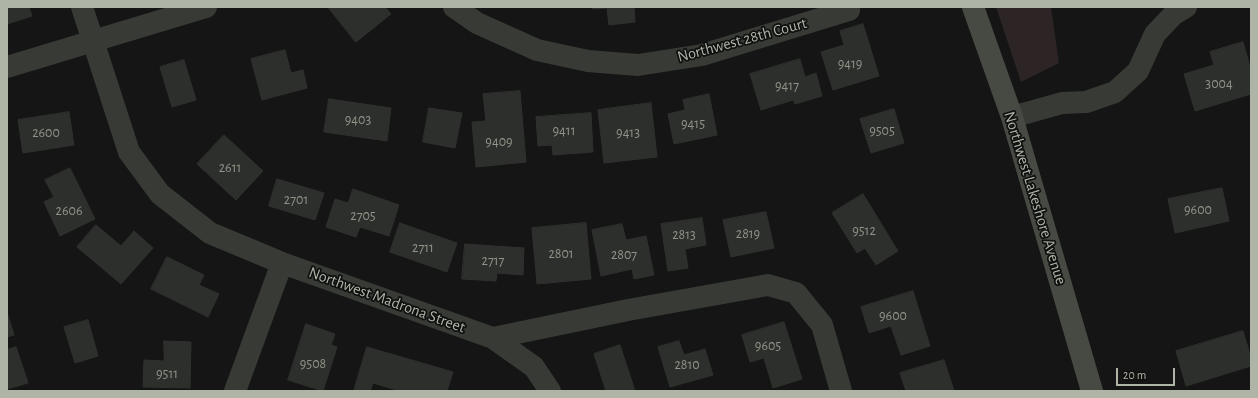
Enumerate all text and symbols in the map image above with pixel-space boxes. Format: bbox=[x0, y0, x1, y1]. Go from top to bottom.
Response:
street label: Northwest 28th Court bbox=[675, 13, 809, 67]
house number: 9419 bbox=[838, 56, 862, 72]
house number: 3004 bbox=[1205, 76, 1233, 92]
house number: 9417 bbox=[775, 78, 799, 94]
street label: Northwest Lakeshore Avenue bbox=[999, 109, 1071, 287]
house number: 9403 bbox=[345, 112, 371, 128]
house number: 9415 bbox=[681, 116, 705, 132]
house number: 9411 bbox=[553, 123, 575, 139]
house number: 9505 bbox=[869, 123, 895, 139]
house number: 2600 bbox=[32, 125, 60, 141]
house number: 9413 bbox=[616, 125, 640, 141]
house number: 9409 bbox=[485, 134, 513, 150]
house number: 2611 bbox=[219, 160, 241, 176]
house number: 2701 bbox=[284, 192, 308, 208]
house number: 9600 bbox=[1184, 202, 1212, 218]
house number: 2606 bbox=[56, 203, 82, 219]
house number: 2705 bbox=[350, 208, 376, 224]
house number: 9512 bbox=[852, 223, 876, 239]
house number: 2819 bbox=[736, 226, 760, 242]
house number: 2813 bbox=[672, 227, 696, 243]
house number: 2711 bbox=[412, 240, 434, 256]
house number: 2801 bbox=[548, 246, 574, 262]
house number: 2807 bbox=[611, 247, 637, 263]
house number: 2717 bbox=[482, 253, 504, 269]
street label: Northwest Madrona Street bbox=[306, 263, 468, 337]
house number: 9600 bbox=[879, 308, 907, 324]
house number: 9605 bbox=[755, 338, 781, 354]
house number: 9508 bbox=[300, 356, 326, 372]
house number: 2810 bbox=[674, 357, 700, 373]
scale bar bbox=[1118, 360, 1177, 386]
house number: 9511 bbox=[156, 366, 178, 382]
text: 20 m bbox=[1123, 369, 1146, 381]

